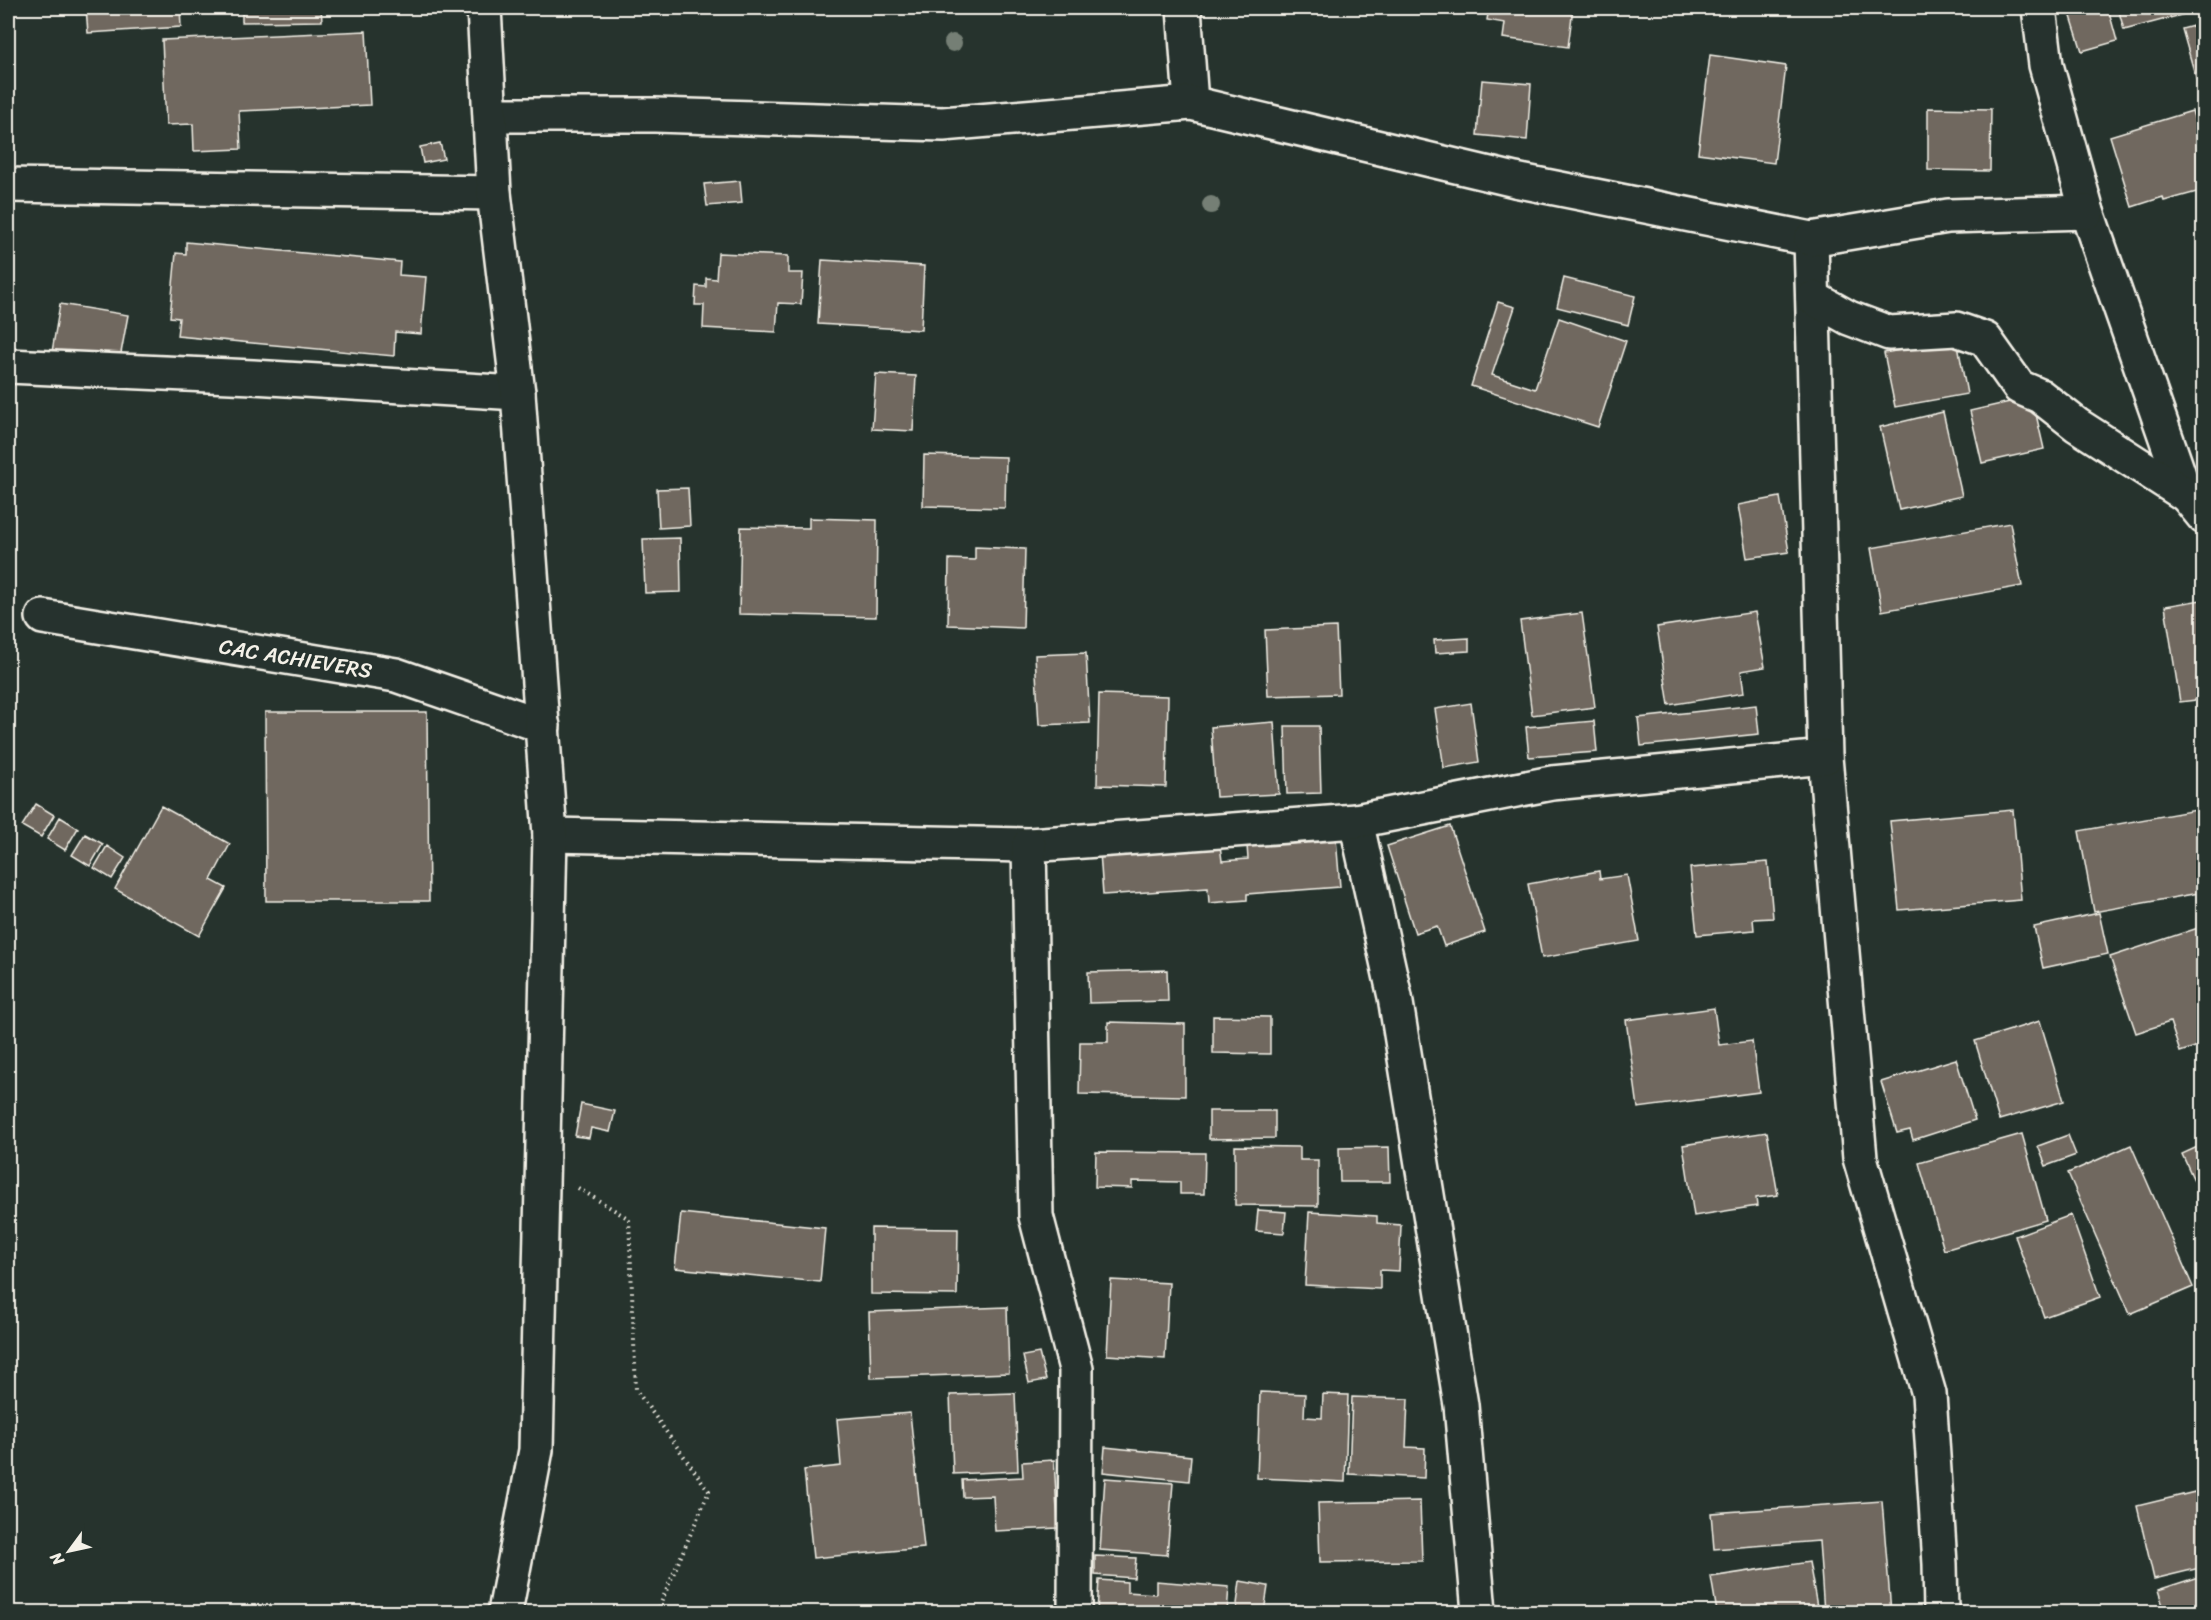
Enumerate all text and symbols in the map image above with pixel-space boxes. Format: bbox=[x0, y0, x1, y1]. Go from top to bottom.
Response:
street label: CAC ACHIEVERS bbox=[216, 627, 375, 690]
north arrow bbox=[39, 1521, 99, 1581]
text: N bbox=[41, 1546, 73, 1572]

